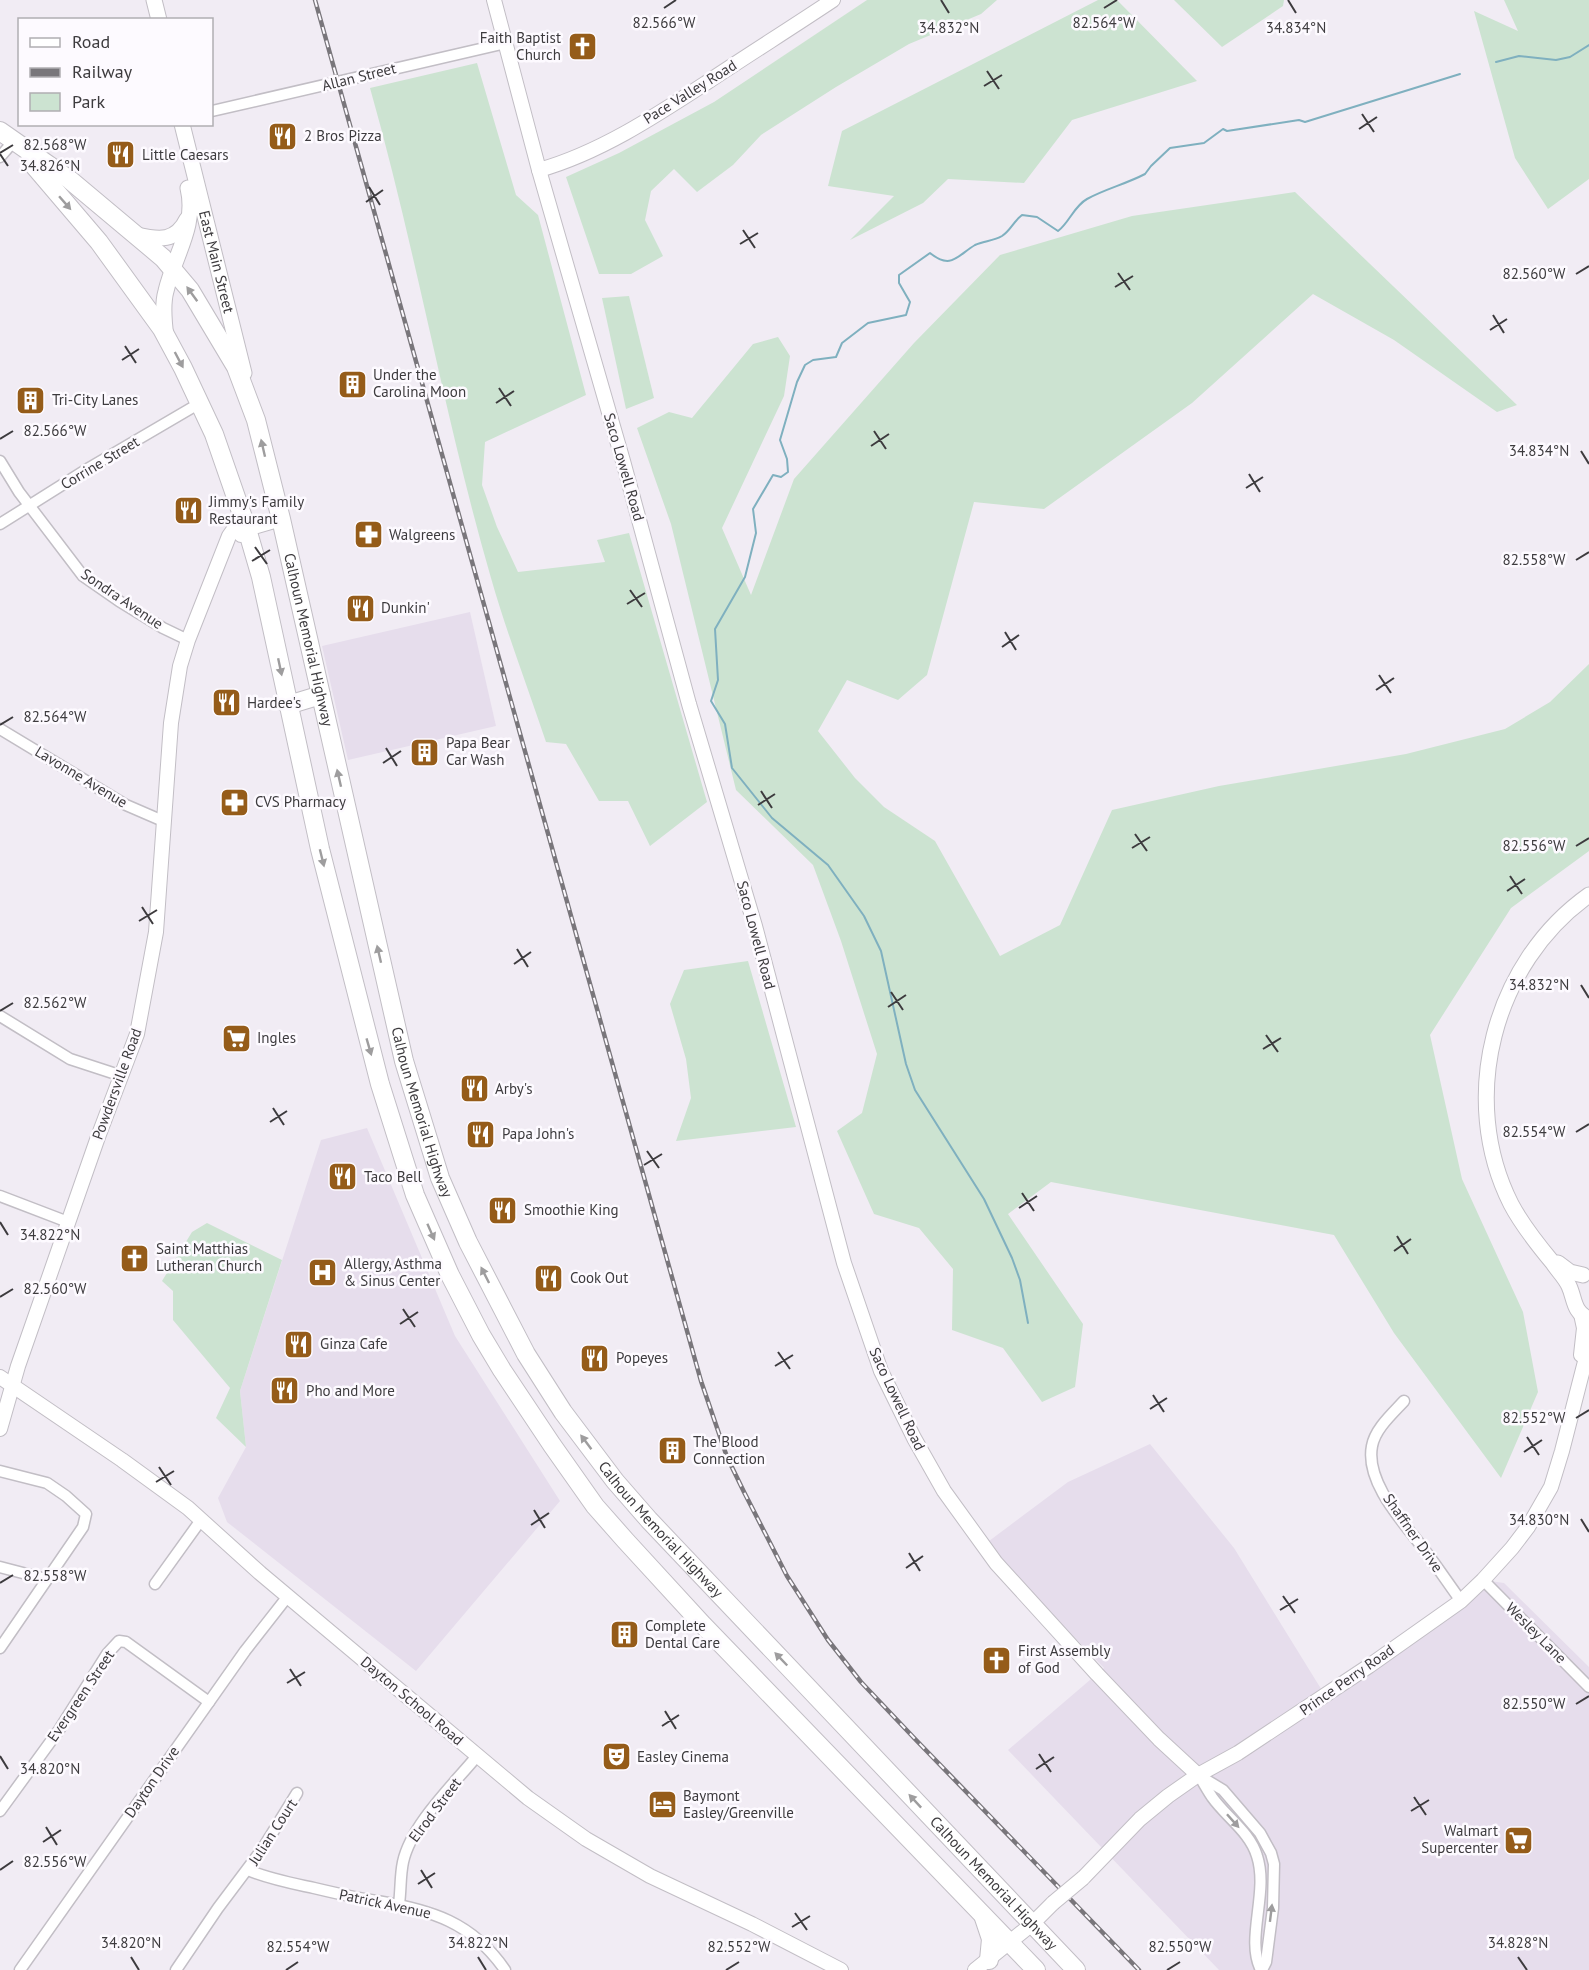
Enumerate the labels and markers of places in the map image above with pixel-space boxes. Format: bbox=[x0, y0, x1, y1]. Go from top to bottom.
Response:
place label: Faith Baptist Church bbox=[480, 28, 561, 64]
church icon: Faith Baptist Church bbox=[566, 31, 598, 63]
restaurant icon: 2 Bros Pizza bbox=[267, 120, 299, 152]
place label: 2 Bros Pizza bbox=[304, 126, 382, 145]
restaurant icon: Little Caesars bbox=[105, 139, 137, 171]
place label: Little Caesars bbox=[142, 145, 229, 164]
place label: Under the Carolina Moon bbox=[373, 365, 466, 401]
building icon: Under the Carolina Moon bbox=[336, 368, 368, 400]
building icon: Tri-City Lanes bbox=[15, 384, 47, 416]
place label: Tri-City Lanes bbox=[52, 390, 138, 409]
place label: Jimmy's Family Restaurant bbox=[208, 492, 304, 528]
restaurant icon: Jimmy's Family Restaurant bbox=[172, 495, 204, 527]
pharmacy icon: Walgreens bbox=[352, 519, 384, 551]
place label: Walgreens bbox=[389, 525, 455, 544]
restaurant icon: Dunkin' bbox=[344, 592, 376, 624]
place label: Dunkin' bbox=[381, 598, 430, 617]
restaurant icon: Hardee's bbox=[210, 687, 242, 719]
place label: Hardee's bbox=[247, 693, 301, 712]
place label: Papa Bear Car Wash bbox=[446, 733, 510, 769]
building icon: Papa Bear Car Wash bbox=[409, 736, 441, 768]
pharmacy icon: CVS Pharmacy bbox=[218, 786, 250, 818]
place label: CVS Pharmacy bbox=[255, 792, 346, 811]
supermarket icon: Ingles bbox=[220, 1022, 252, 1054]
place label: Ingles bbox=[257, 1028, 296, 1047]
restaurant icon: Arby's bbox=[458, 1073, 490, 1105]
place label: Arby's bbox=[495, 1079, 532, 1098]
restaurant icon: Papa John's bbox=[465, 1118, 497, 1150]
place label: Papa John's bbox=[502, 1124, 574, 1143]
restaurant icon: Taco Bell bbox=[327, 1161, 359, 1193]
place label: Taco Bell bbox=[364, 1167, 422, 1186]
restaurant icon: Smoothie King bbox=[487, 1194, 519, 1226]
place label: Smoothie King bbox=[524, 1200, 619, 1219]
place label: Saint Matthias Lutheran Church bbox=[156, 1239, 262, 1275]
church icon: Saint Matthias Lutheran Church bbox=[119, 1242, 151, 1274]
place label: Allergy, Asthma & Sinus Center bbox=[344, 1254, 442, 1290]
hospital icon: Allergy, Asthma & Sinus Center bbox=[307, 1257, 339, 1289]
restaurant icon: Cook Out bbox=[533, 1262, 565, 1294]
place label: Cook Out bbox=[570, 1268, 628, 1287]
restaurant icon: Ginza Cafe bbox=[283, 1328, 315, 1360]
place label: Ginza Cafe bbox=[320, 1334, 388, 1353]
restaurant icon: Popeyes bbox=[579, 1342, 611, 1374]
place label: Popeyes bbox=[616, 1348, 668, 1367]
restaurant icon: Pho and More bbox=[269, 1375, 301, 1407]
place label: Pho and More bbox=[306, 1381, 395, 1400]
place label: The Blood Connection bbox=[693, 1432, 765, 1468]
building icon: The Blood Connection bbox=[656, 1435, 688, 1467]
place label: Complete Dental Care bbox=[645, 1616, 720, 1652]
building icon: Complete Dental Care bbox=[608, 1619, 640, 1651]
place label: First Assembly of God bbox=[1018, 1641, 1110, 1677]
church icon: First Assembly of God bbox=[981, 1644, 1013, 1676]
theatre icon: Easley Cinema bbox=[600, 1741, 632, 1773]
place label: Easley Cinema bbox=[637, 1747, 729, 1766]
place label: Baymont Easley/Greenville bbox=[683, 1786, 794, 1822]
hotel icon: Baymont Easley/Greenville bbox=[646, 1789, 678, 1821]
place label: Walmart Supercenter bbox=[1421, 1821, 1498, 1857]
supermarket icon: Walmart Supercenter bbox=[1503, 1824, 1535, 1856]

